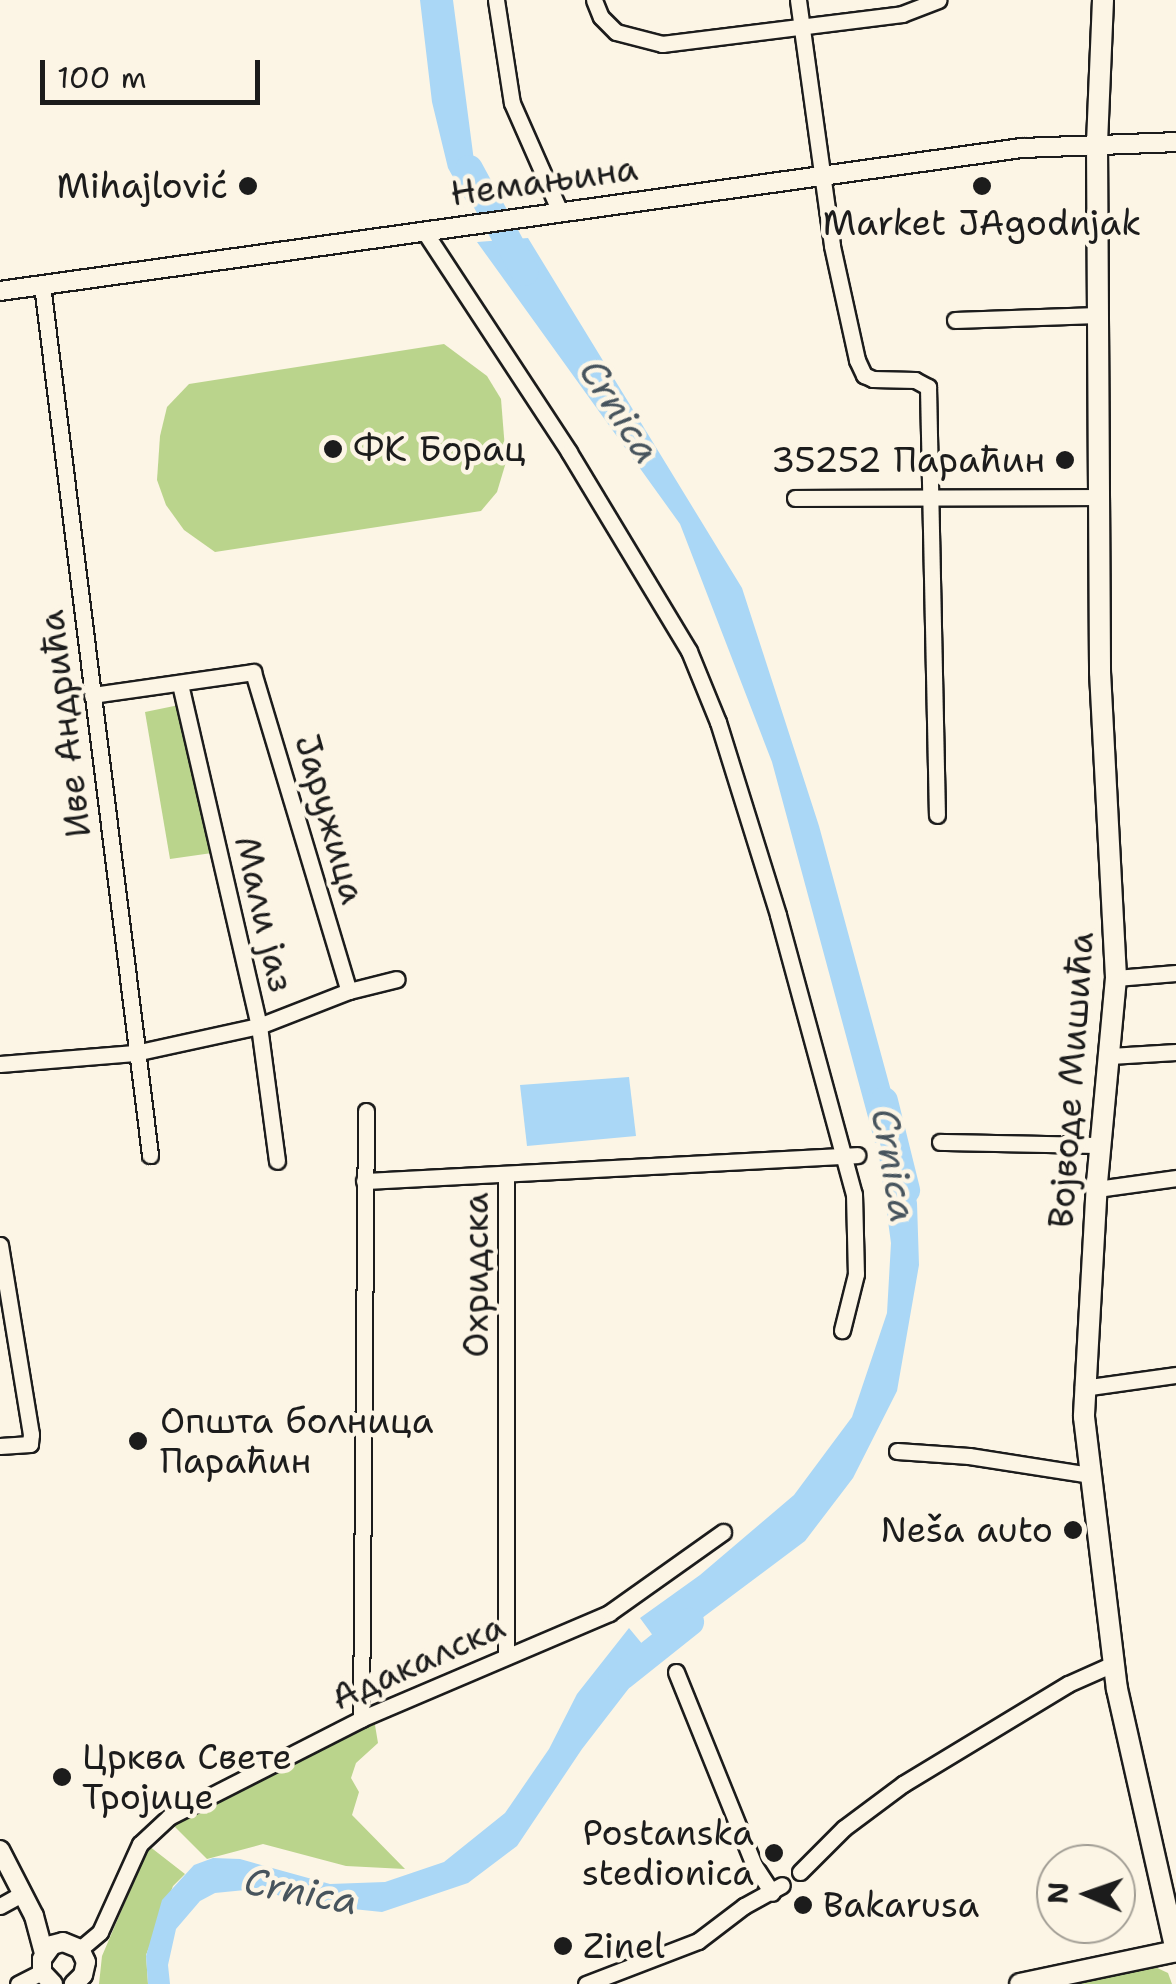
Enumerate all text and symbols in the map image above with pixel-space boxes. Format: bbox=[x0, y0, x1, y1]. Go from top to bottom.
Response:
scale bar bbox=[45, 40, 265, 102]
text: 100 m bbox=[57, 57, 147, 98]
street label: Немањина bbox=[448, 147, 640, 215]
place label: Mihajlović bbox=[57, 165, 228, 207]
marker: Mihajlović bbox=[237, 175, 259, 197]
marker: Market JAgodnjak bbox=[971, 175, 993, 197]
place label: Market JAgodnjak bbox=[823, 202, 1141, 244]
water label: Crnica bbox=[570, 350, 670, 472]
place label: ФК Борац bbox=[353, 428, 526, 470]
marker: ФК Борац bbox=[322, 438, 344, 460]
place label: 35252 Параћин bbox=[771, 439, 1045, 481]
marker: 35252 Параћин bbox=[1054, 449, 1076, 471]
street label: Иве Андрића bbox=[30, 608, 100, 840]
street label: Јаружица bbox=[286, 729, 374, 909]
street label: Мали јаз bbox=[226, 832, 302, 996]
street label: Војводе Мишића bbox=[1040, 931, 1102, 1229]
water label: Crnica bbox=[862, 1105, 926, 1225]
street label: Охридска bbox=[455, 1192, 497, 1358]
place label: Општа болница Параћин bbox=[160, 1400, 433, 1482]
marker: Општа болница Параћин bbox=[125, 1428, 151, 1454]
place label: Neša auto bbox=[880, 1509, 1053, 1551]
marker: Neša auto bbox=[1062, 1519, 1084, 1541]
street label: Адакалска bbox=[325, 1605, 511, 1719]
place label: Црква Свете Тројице bbox=[82, 1736, 292, 1818]
marker: Црква Свете Тројице bbox=[51, 1766, 73, 1788]
place label: Postanska stedionica bbox=[582, 1812, 754, 1894]
marker: Postanska stedionica bbox=[763, 1842, 785, 1864]
north arrow bbox=[1036, 1844, 1136, 1944]
water label: Crnica bbox=[240, 1858, 362, 1924]
text: N bbox=[1039, 1881, 1077, 1905]
place label: Bakarusa bbox=[823, 1884, 979, 1926]
marker: Bakarusa bbox=[792, 1894, 814, 1916]
place label: Zinel bbox=[583, 1925, 665, 1967]
marker: Zinel bbox=[552, 1935, 574, 1957]

